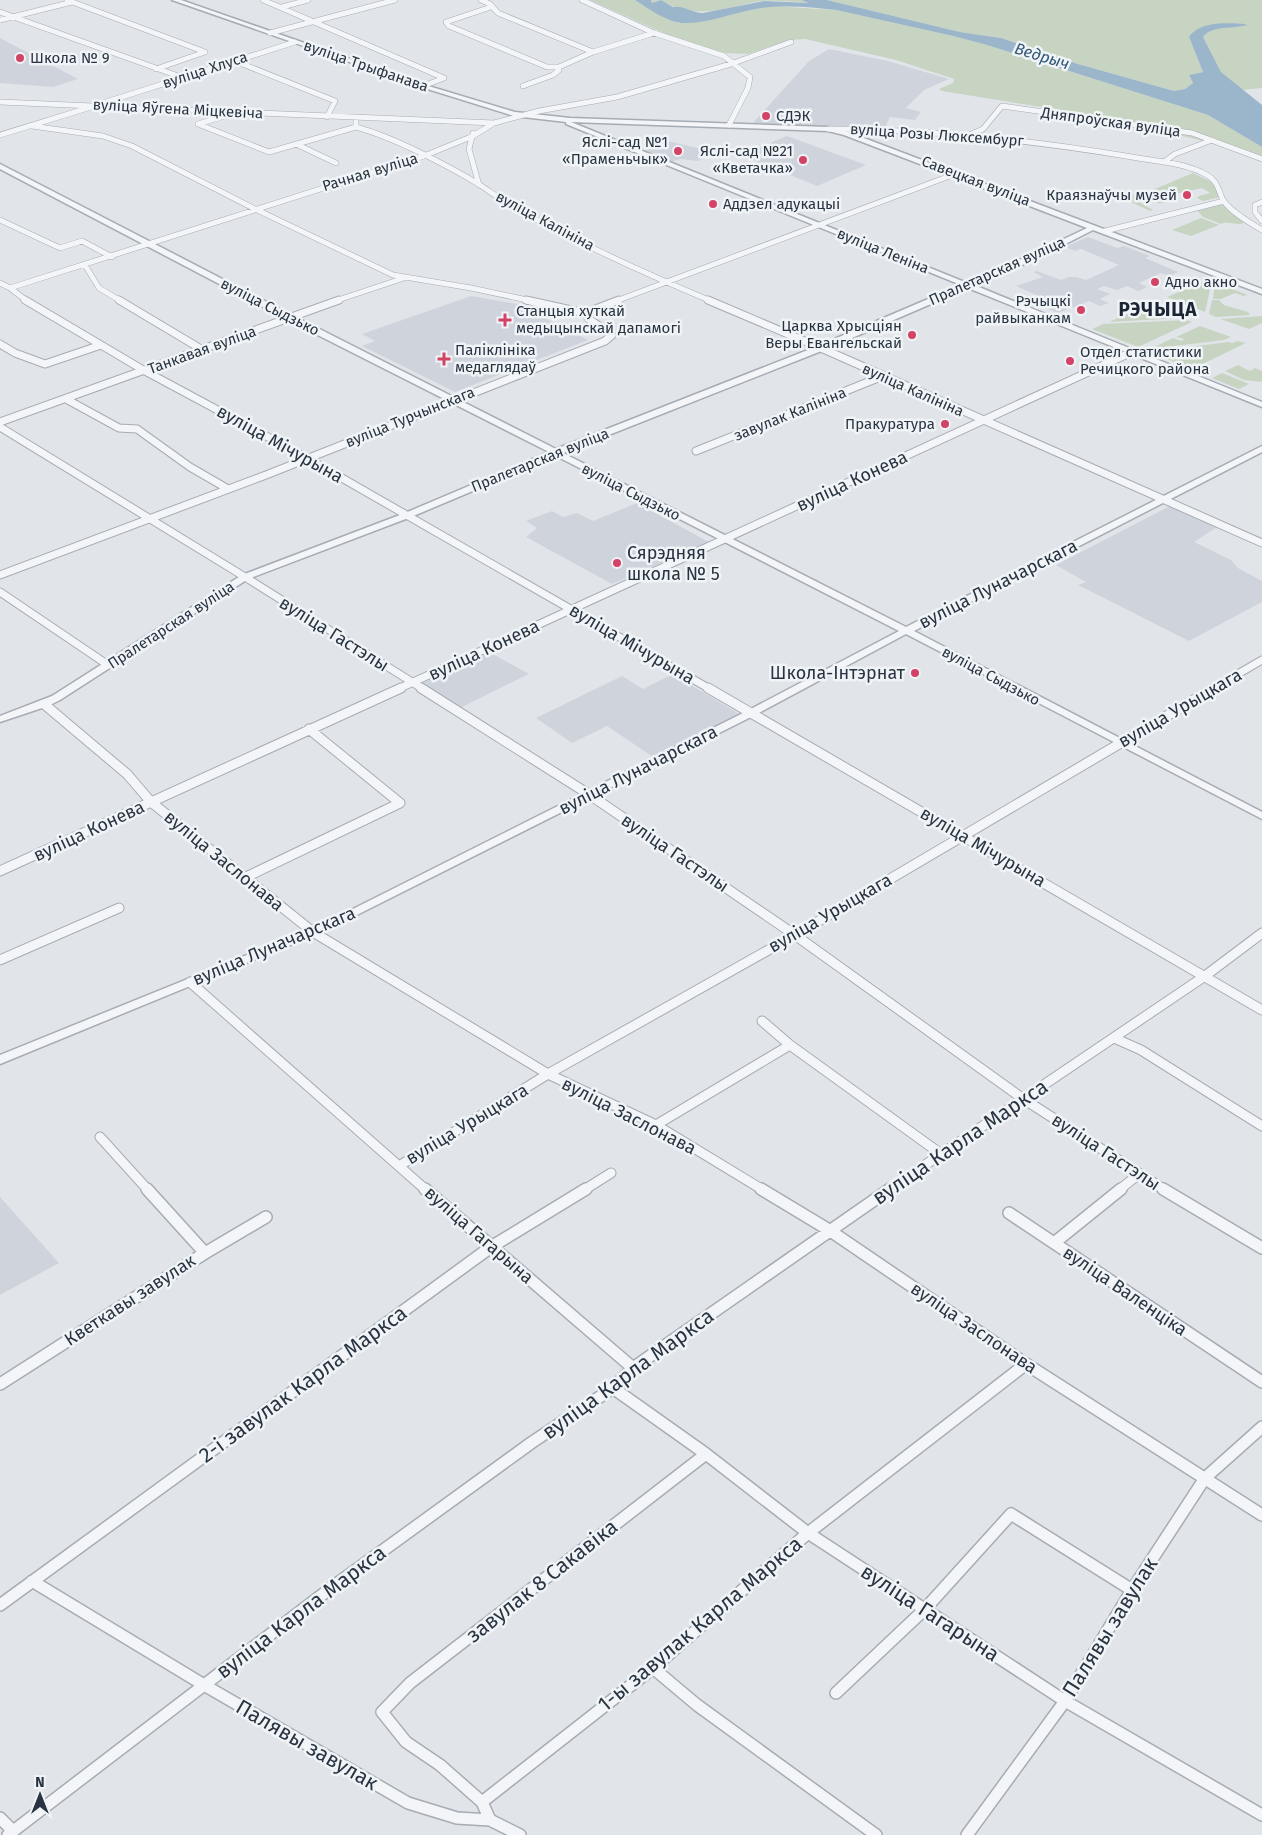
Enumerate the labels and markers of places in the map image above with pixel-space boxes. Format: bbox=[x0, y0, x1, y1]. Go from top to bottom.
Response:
place label: Школа № 9 bbox=[30, 49, 110, 67]
marker: Школа № 9 bbox=[14, 52, 26, 64]
place label: СДЭК bbox=[776, 107, 811, 125]
marker: СДЭК bbox=[760, 110, 772, 122]
place label: Яслі-сад №1 «Праменьчык» bbox=[562, 133, 668, 168]
place label: Яслі-сад №21 «Кветачка» bbox=[700, 142, 793, 177]
marker: Яслі-сад №1 «Праменьчык» bbox=[672, 145, 684, 157]
marker: Яслі-сад №21 «Кветачка» bbox=[797, 154, 809, 166]
place label: Краязнаўчы музей bbox=[1046, 186, 1177, 204]
marker: Краязнаўчы музей bbox=[1181, 189, 1193, 201]
place label: Аддзел адукацыі bbox=[723, 195, 840, 213]
marker: Аддзел адукацыі bbox=[707, 198, 719, 210]
place label: Адно акно bbox=[1165, 273, 1237, 291]
marker: Адно акно bbox=[1149, 276, 1161, 288]
place label: Рэчыцкі райвыканкам bbox=[975, 292, 1071, 327]
place label: Станцыя хуткай медыцынскай дапамогі bbox=[516, 302, 681, 337]
marker: Рэчыцкі райвыканкам bbox=[1075, 304, 1087, 316]
marker: Станцыя хуткай медыцынскай дапамогі bbox=[498, 313, 512, 327]
place label: Царква Хрысціян Веры Евангельскай bbox=[765, 317, 902, 352]
marker: Царква Хрысціян Веры Евангельскай bbox=[906, 329, 918, 341]
place label: Паліклініка медаглядаў bbox=[455, 341, 537, 376]
place label: Отдел статистики Речицкого района bbox=[1080, 343, 1209, 378]
marker: Паліклініка медаглядаў bbox=[437, 352, 451, 366]
marker: Отдел статистики Речицкого района bbox=[1064, 355, 1076, 367]
place label: Пракуратура bbox=[845, 415, 935, 433]
marker: Пракуратура bbox=[939, 418, 951, 430]
place label: Сярэдняя школа № 5 bbox=[627, 542, 720, 585]
marker: Сярэдняя школа № 5 bbox=[611, 557, 623, 569]
place label: Школа-Інтэрнат bbox=[770, 662, 906, 684]
marker: Школа-Інтэрнат bbox=[909, 667, 921, 679]

